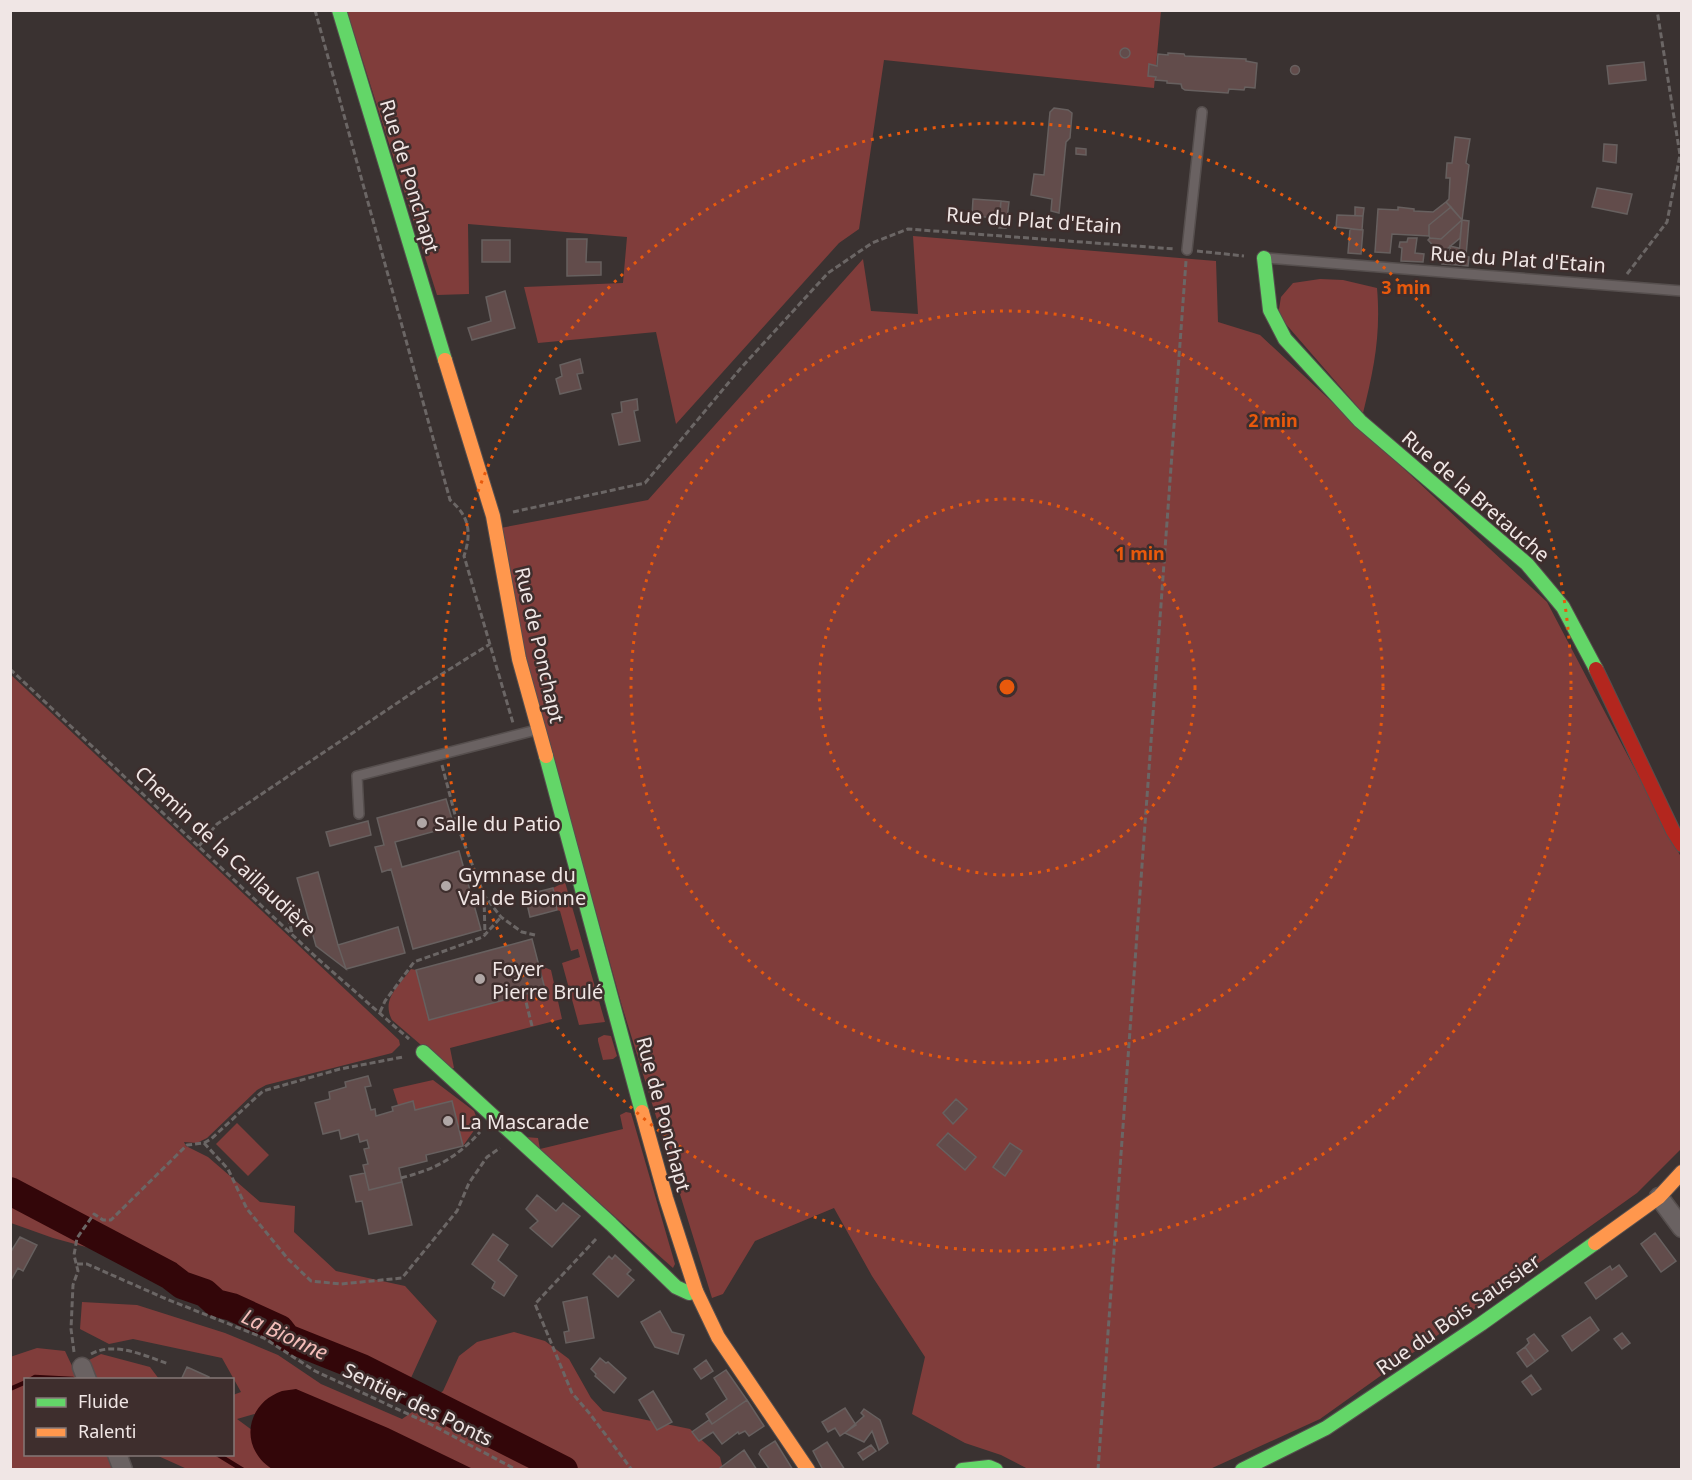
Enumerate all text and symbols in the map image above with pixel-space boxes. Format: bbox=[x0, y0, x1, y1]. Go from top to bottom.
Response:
street label: Rue de Ponchapt bbox=[374, 96, 446, 256]
street label: Rue du Plat d'Etain bbox=[945, 200, 1123, 240]
street label: Rue du Plat d'Etain bbox=[1429, 239, 1607, 279]
text: 3 min bbox=[1381, 275, 1431, 299]
text: 2 min bbox=[1248, 408, 1298, 432]
street label: Rue de la Bretauche bbox=[1396, 424, 1556, 568]
text: 1 min bbox=[1115, 541, 1165, 565]
street label: Rue de Ponchapt bbox=[509, 564, 571, 726]
centre of rings bbox=[997, 677, 1017, 697]
street label: Chemin de la Caillaudière bbox=[129, 760, 323, 942]
place label: Salle du Patio bbox=[434, 810, 561, 837]
marker: Salle du Patio bbox=[415, 816, 429, 830]
place label: Gymnase du Val de Bionne bbox=[458, 861, 586, 911]
marker: Gymnase du Val de Bionne bbox=[439, 879, 453, 893]
place label: Foyer Pierre Brulé bbox=[492, 955, 603, 1005]
marker: Foyer Pierre Brulé bbox=[473, 972, 487, 986]
street label: Rue de Ponchapt bbox=[630, 1034, 698, 1194]
place label: La Mascarade bbox=[460, 1108, 589, 1135]
marker: La Mascarade bbox=[441, 1114, 455, 1128]
street label: Rue du Bois Saussier bbox=[1371, 1247, 1545, 1381]
water label: La Bionne bbox=[237, 1302, 333, 1366]
street label: Sentier des Ponts bbox=[339, 1356, 497, 1452]
legend bbox=[24, 1378, 234, 1456]
text: Fluide bbox=[78, 1389, 129, 1413]
text: Ralenti bbox=[78, 1419, 136, 1443]

